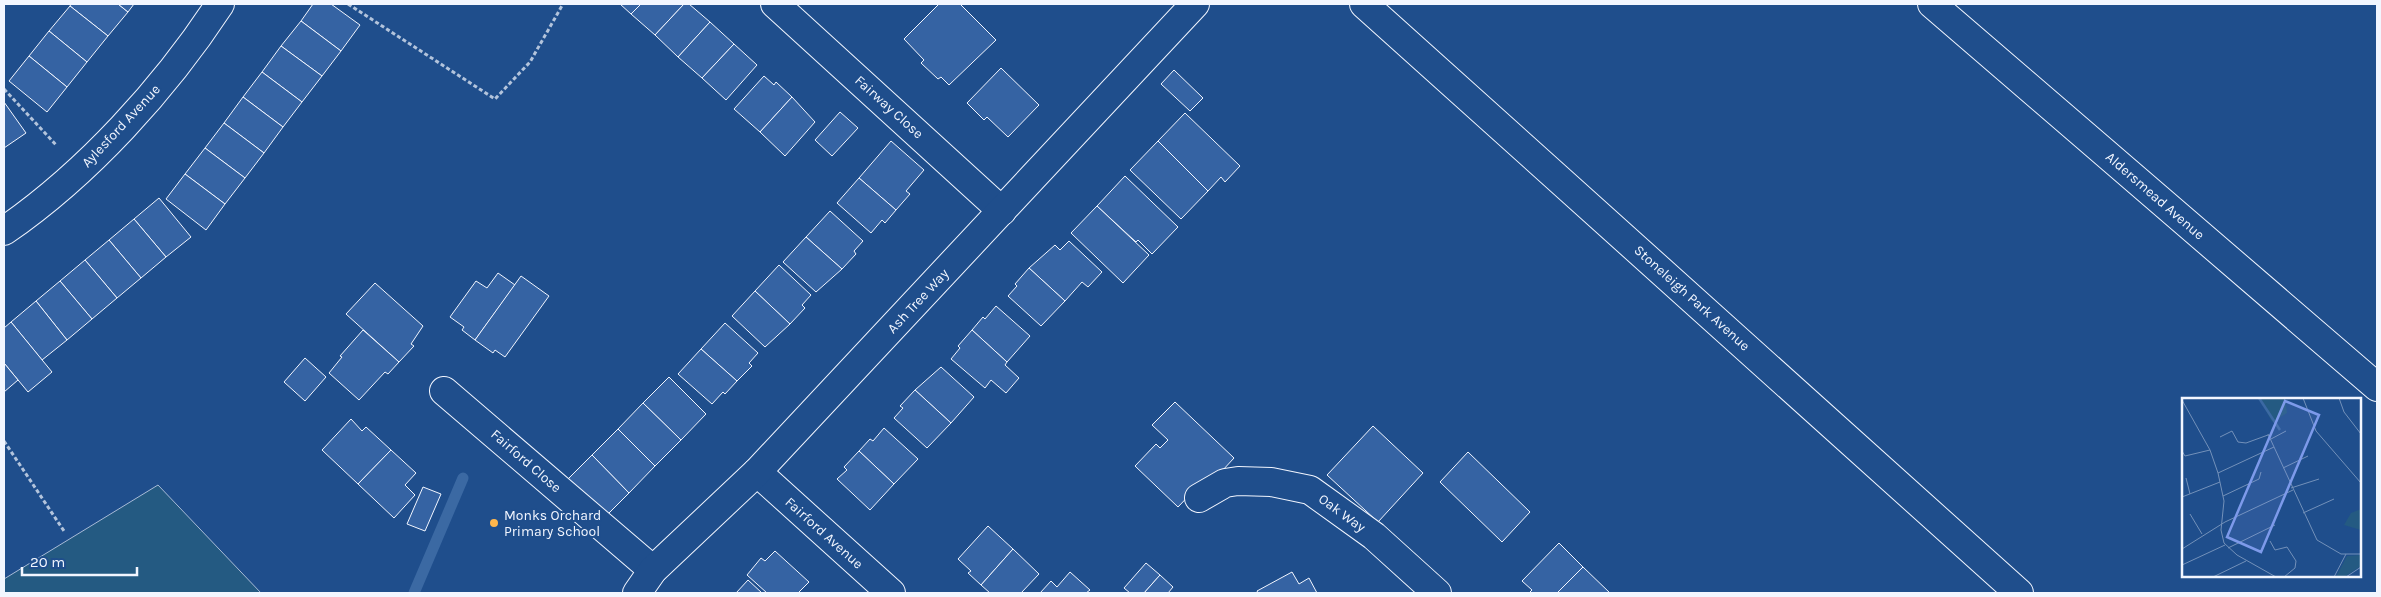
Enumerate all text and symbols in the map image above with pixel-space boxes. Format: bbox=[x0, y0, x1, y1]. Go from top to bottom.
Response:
street label: Fairway Close bbox=[851, 72, 927, 142]
street label: Aylesford Avenue bbox=[78, 81, 164, 171]
street label: Aldersmead Avenue bbox=[2102, 148, 2208, 244]
street label: Stoneleigh Park Avenue bbox=[1631, 242, 1753, 354]
street label: Ash Tree Way bbox=[884, 265, 953, 337]
inset map bbox=[2182, 398, 2361, 577]
street label: Fairford Close bbox=[487, 426, 565, 496]
street label: Oak Way bbox=[1315, 490, 1369, 536]
street label: Fairford Avenue bbox=[781, 494, 867, 572]
place label: Monks Orchard Primary School bbox=[504, 507, 601, 540]
marker: Monks Orchard Primary School bbox=[488, 517, 500, 529]
scale bar bbox=[22, 544, 138, 576]
text: 20 m bbox=[30, 553, 65, 571]

